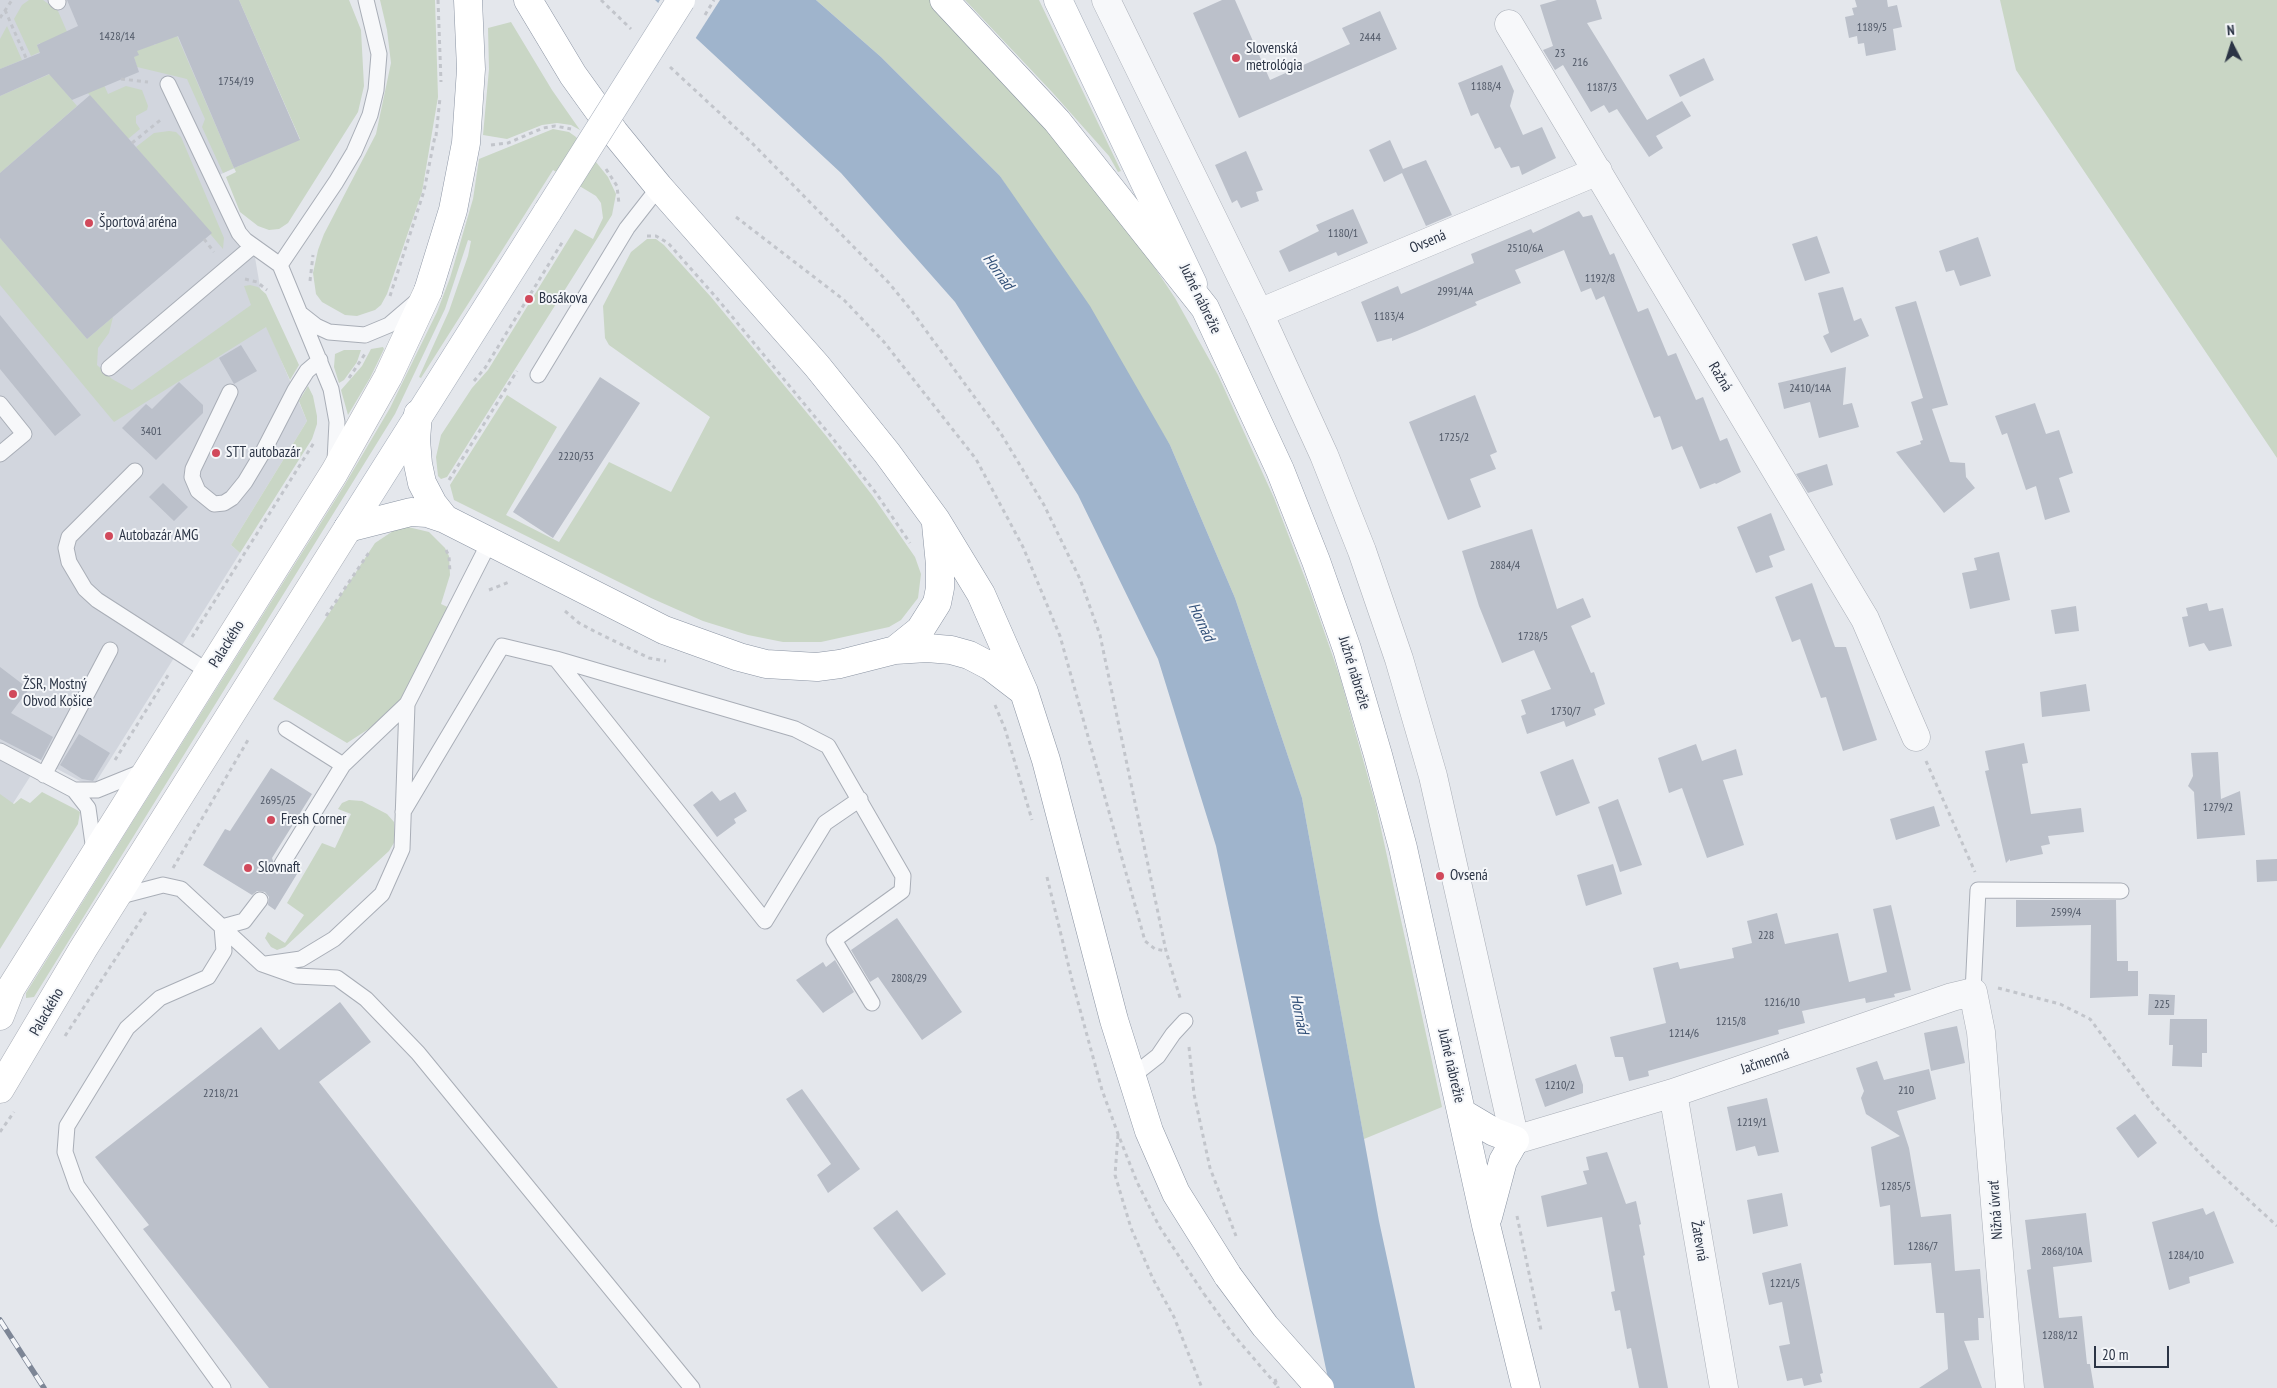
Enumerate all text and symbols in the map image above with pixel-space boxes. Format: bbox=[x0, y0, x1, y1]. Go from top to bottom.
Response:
north arrow bbox=[2207, 20, 2257, 70]
house number: 1189/5 bbox=[1857, 21, 1887, 35]
text: N bbox=[2226, 21, 2235, 39]
house number: 1428/14 bbox=[99, 30, 135, 44]
house number: 2444 bbox=[1359, 31, 1381, 45]
place label: Slovenská metrológia bbox=[1246, 40, 1302, 75]
house number: 23 bbox=[1555, 47, 1565, 61]
marker: Slovenská metrológia bbox=[1230, 52, 1242, 64]
house number: 216 bbox=[1572, 56, 1588, 70]
house number: 1754/19 bbox=[218, 75, 254, 89]
house number: 1188/4 bbox=[1471, 80, 1501, 94]
house number: 1187/3 bbox=[1587, 81, 1617, 95]
place label: Športová aréna bbox=[99, 214, 177, 232]
marker: Športová aréna bbox=[83, 217, 95, 229]
street label: Ovsená bbox=[1407, 226, 1449, 258]
house number: 1180/1 bbox=[1328, 227, 1358, 241]
house number: 2510/6A bbox=[1507, 242, 1543, 256]
water label: Hornád bbox=[978, 250, 1018, 294]
street label: Južné nábrežie bbox=[1175, 261, 1225, 337]
house number: 1192/8 bbox=[1585, 272, 1615, 286]
house number: 2991/4A bbox=[1437, 285, 1473, 299]
place label: Bosákova bbox=[539, 290, 587, 308]
marker: Bosákova bbox=[523, 293, 535, 305]
house number: 1183/4 bbox=[1374, 310, 1404, 324]
street label: Ražná bbox=[1704, 359, 1736, 395]
house number: 2410/14A bbox=[1789, 382, 1831, 396]
house number: 3401 bbox=[140, 425, 162, 439]
house number: 1725/2 bbox=[1439, 431, 1469, 445]
place label: STT autobazár bbox=[226, 444, 300, 462]
marker: STT autobazár bbox=[210, 447, 222, 459]
house number: 2220/33 bbox=[558, 450, 594, 464]
place label: Autobazár AMG bbox=[119, 527, 198, 545]
marker: Autobazár AMG bbox=[103, 530, 115, 542]
house number: 2884/4 bbox=[1490, 559, 1520, 573]
water label: Hornád bbox=[1184, 600, 1218, 644]
street label: Palackého bbox=[206, 617, 248, 671]
house number: 1728/5 bbox=[1518, 630, 1548, 644]
street label: Južné nábrežie bbox=[1334, 634, 1374, 712]
place label: ŽSR, Mostný Obvod Košice bbox=[23, 676, 92, 711]
marker: ŽSR, Mostný Obvod Košice bbox=[7, 688, 19, 700]
house number: 1730/7 bbox=[1551, 705, 1581, 719]
house number: 2695/25 bbox=[260, 794, 296, 808]
house number: 1279/2 bbox=[2203, 801, 2233, 815]
place label: Fresh Corner bbox=[281, 811, 346, 829]
marker: Fresh Corner bbox=[265, 814, 277, 826]
place label: Slovnaft bbox=[258, 859, 300, 877]
marker: Slovnaft bbox=[242, 862, 254, 874]
place label: Ovsená bbox=[1450, 867, 1488, 885]
marker: Ovsená bbox=[1434, 870, 1446, 882]
house number: 2599/4 bbox=[2051, 906, 2081, 920]
house number: 228 bbox=[1758, 929, 1774, 943]
house number: 2808/29 bbox=[891, 972, 927, 986]
street label: Palackého bbox=[26, 985, 68, 1039]
water label: Hornád bbox=[1286, 992, 1312, 1036]
house number: 1216/10 bbox=[1764, 996, 1800, 1010]
house number: 225 bbox=[2154, 998, 2170, 1012]
house number: 1215/8 bbox=[1716, 1015, 1746, 1029]
street label: Južné nábrežie bbox=[1434, 1027, 1468, 1105]
house number: 1214/6 bbox=[1669, 1027, 1699, 1041]
street label: Jačmenná bbox=[1738, 1045, 1792, 1079]
house number: 1210/2 bbox=[1545, 1079, 1575, 1093]
house number: 210 bbox=[1898, 1084, 1914, 1098]
house number: 2218/21 bbox=[203, 1087, 239, 1101]
house number: 1219/1 bbox=[1737, 1116, 1767, 1130]
house number: 1285/5 bbox=[1881, 1180, 1911, 1194]
street label: Nižná úvrať bbox=[1985, 1180, 2007, 1240]
street label: Žatevná bbox=[1687, 1219, 1711, 1263]
house number: 1286/7 bbox=[1908, 1240, 1938, 1254]
house number: 2868/10A bbox=[2041, 1245, 2083, 1259]
house number: 1284/10 bbox=[2168, 1249, 2204, 1263]
house number: 1221/5 bbox=[1770, 1277, 1800, 1291]
house number: 1288/12 bbox=[2042, 1329, 2078, 1343]
scale bar bbox=[2097, 1336, 2172, 1368]
text: 20 m bbox=[2102, 1345, 2128, 1364]

